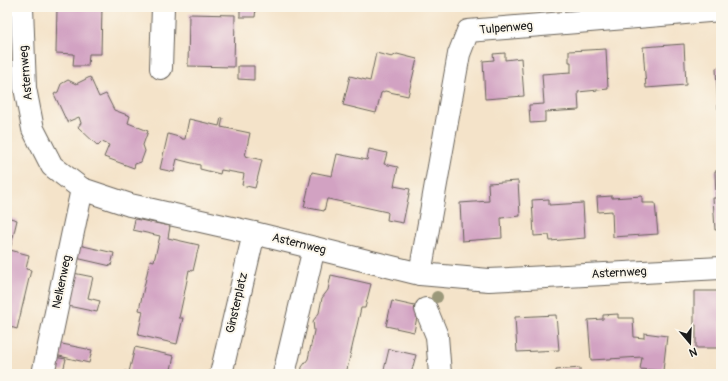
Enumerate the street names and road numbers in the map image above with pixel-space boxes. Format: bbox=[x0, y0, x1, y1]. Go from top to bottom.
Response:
street label: Tulpenweg bbox=[479, 18, 533, 38]
street label: Asternweg bbox=[16, 45, 36, 101]
street label: Asternweg bbox=[270, 230, 328, 258]
street label: Nelkenweg bbox=[49, 254, 75, 310]
street label: Asternweg bbox=[591, 264, 647, 282]
street label: Ginsterplatz bbox=[223, 271, 251, 335]

